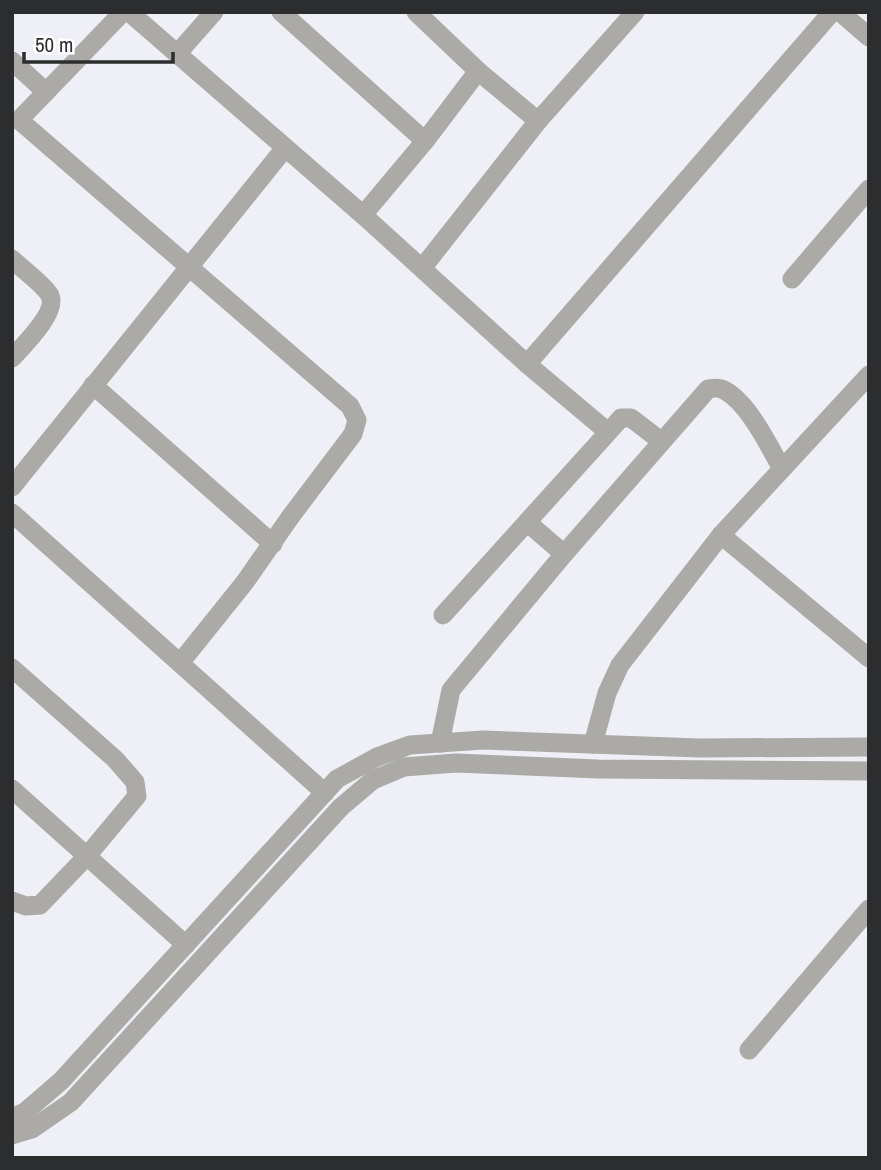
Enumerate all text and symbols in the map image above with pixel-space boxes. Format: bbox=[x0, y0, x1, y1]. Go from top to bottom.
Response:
scale bar bbox=[24, 21, 173, 65]
text: 50 m bbox=[35, 30, 73, 59]

